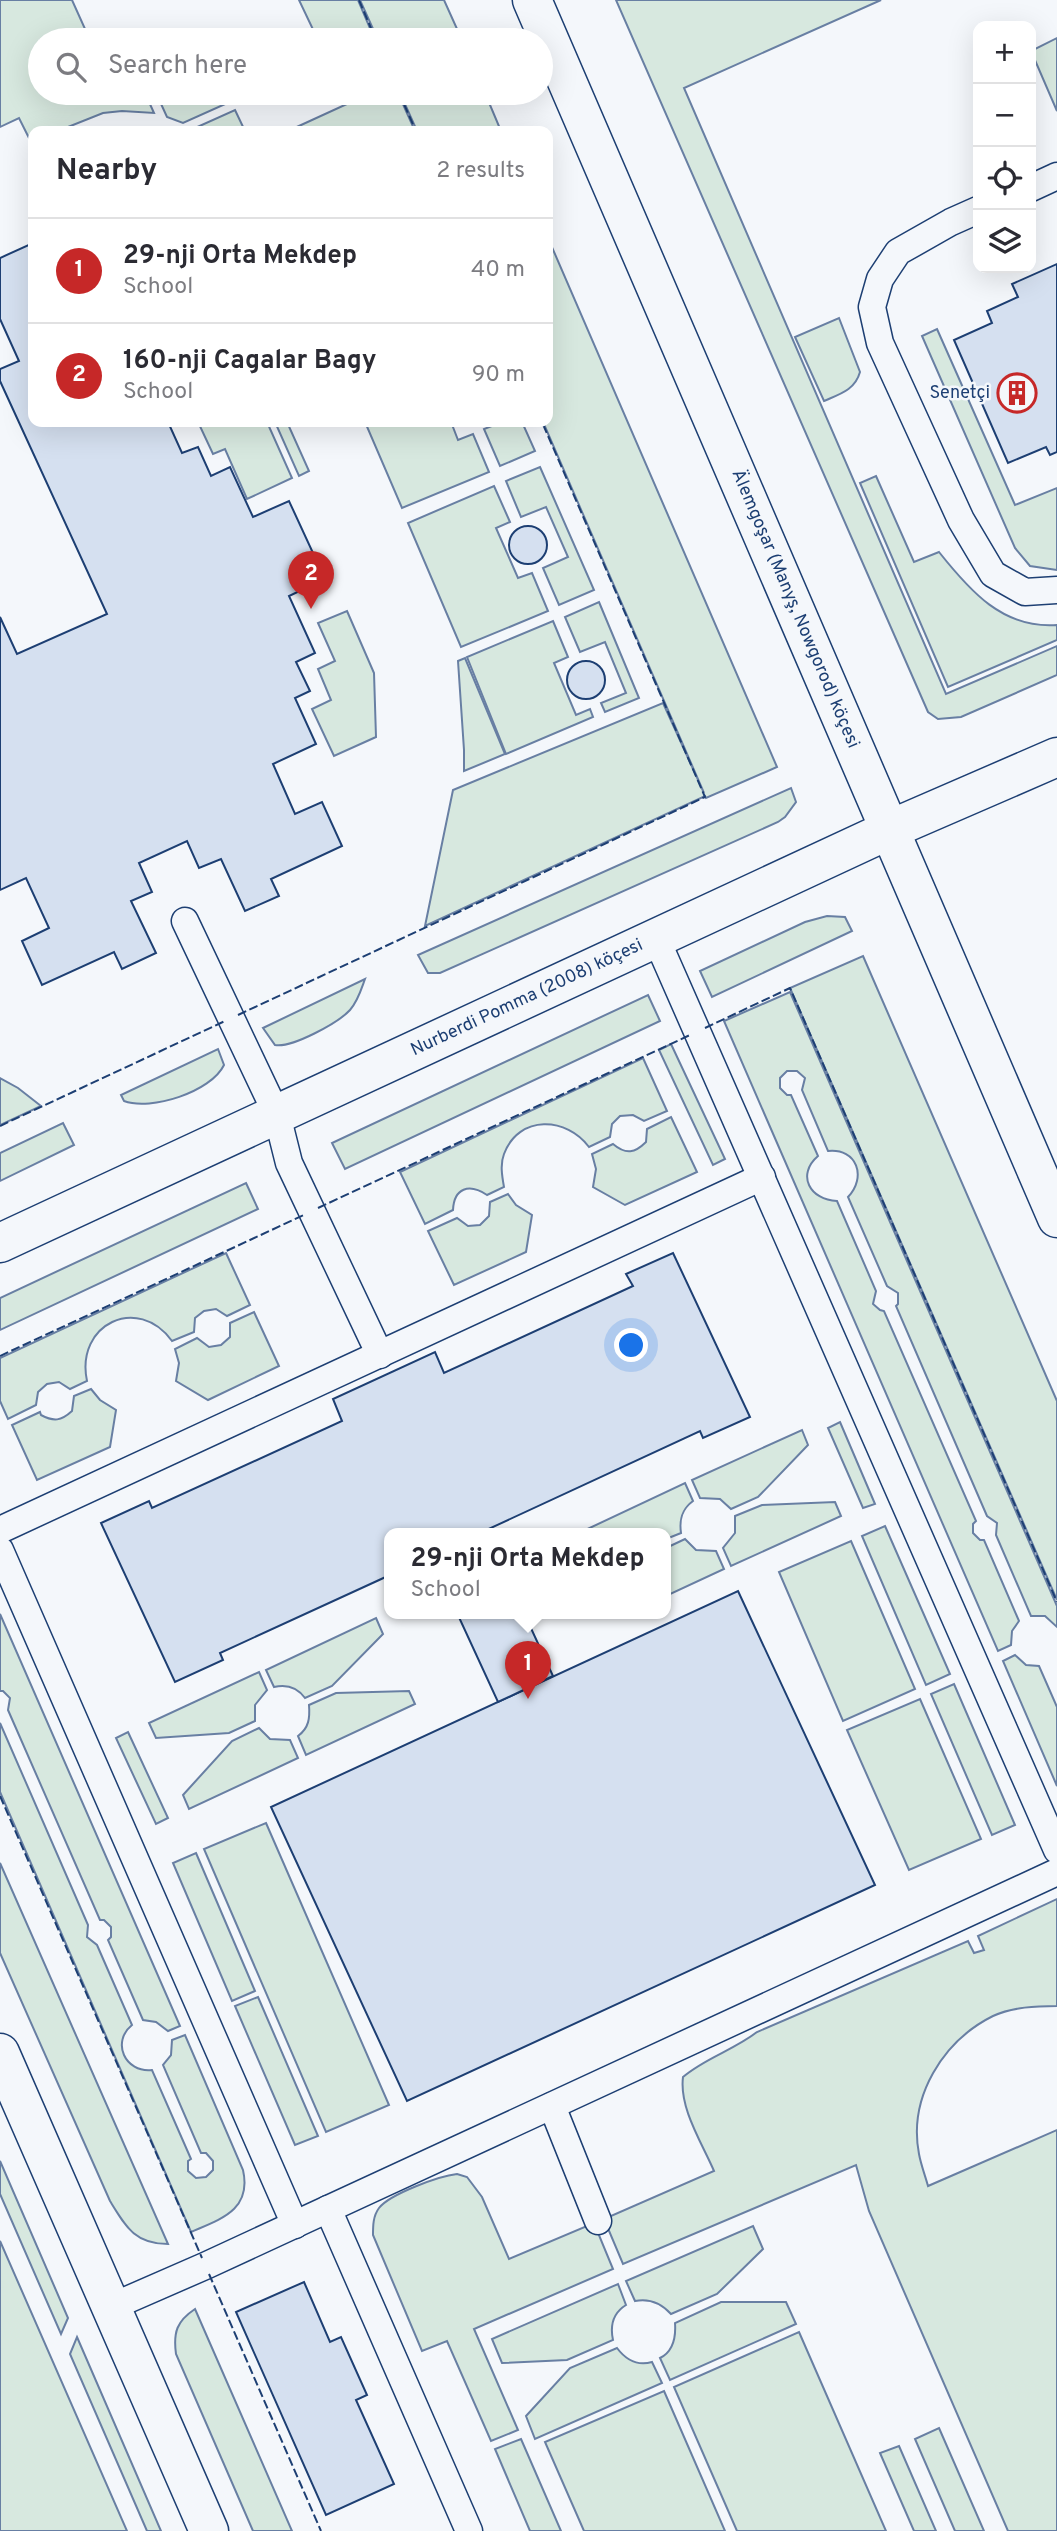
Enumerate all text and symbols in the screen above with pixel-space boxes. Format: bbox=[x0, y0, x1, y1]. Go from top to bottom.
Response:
map controls bbox=[973, 21, 1036, 273]
button: + bbox=[973, 21, 1036, 84]
search box bbox=[28, 28, 553, 105]
icon: search bbox=[52, 48, 90, 86]
text: Search here bbox=[108, 50, 247, 83]
button: − bbox=[973, 84, 1036, 147]
button: locate bbox=[973, 147, 1036, 210]
text: Nearby bbox=[56, 153, 157, 190]
text: 2 results bbox=[436, 157, 525, 186]
button: layers bbox=[973, 210, 1036, 273]
text: 29-nji Orta Mekdep bbox=[123, 240, 357, 273]
text: 1 bbox=[74, 256, 84, 285]
text: 40 m bbox=[471, 256, 525, 285]
text: School bbox=[123, 273, 193, 302]
text: 160-nji Cagalar Bagy bbox=[123, 345, 377, 378]
text: 2 bbox=[72, 361, 86, 390]
text: 90 m bbox=[472, 361, 525, 390]
building icon: Senetçi bbox=[996, 372, 1038, 414]
text: School bbox=[123, 378, 193, 407]
place label: Senetçi bbox=[930, 382, 990, 405]
street label: Älemgoşar (Manyş, Nowgorod) köçesi bbox=[726, 465, 866, 752]
pin: 2 bbox=[288, 551, 334, 609]
street label: Nurberdi Pomma (2008) köçesi bbox=[407, 934, 647, 1062]
your location bbox=[614, 1328, 648, 1362]
popup bbox=[384, 1528, 671, 1619]
text: 29-nji Orta Mekdep bbox=[411, 1543, 644, 1576]
text: School bbox=[411, 1576, 481, 1605]
pin: 1 bbox=[505, 1641, 551, 1699]

